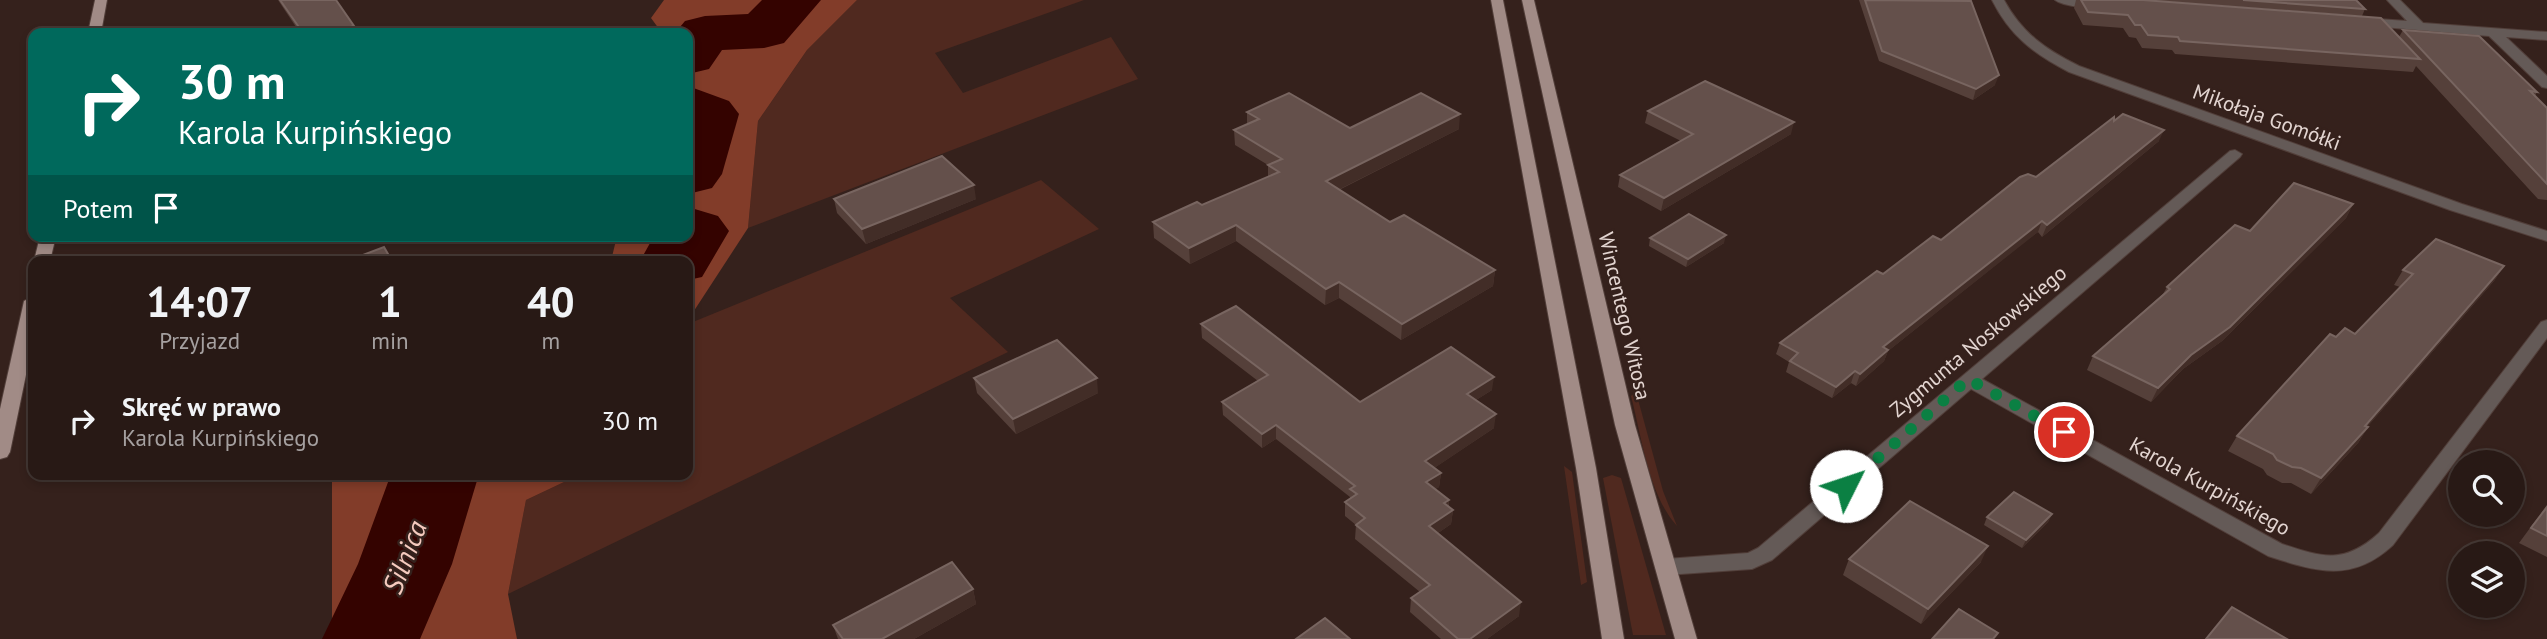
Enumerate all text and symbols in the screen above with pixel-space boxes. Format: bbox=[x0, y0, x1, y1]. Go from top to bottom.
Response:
text: 30 m bbox=[178, 49, 285, 113]
icon: right bbox=[63, 56, 154, 147]
street label: Mikołaja Gomółki bbox=[2189, 78, 2345, 156]
text: Karola Kurpińskiego bbox=[178, 111, 452, 153]
icon: arrive bbox=[147, 189, 185, 227]
text: Potem bbox=[63, 192, 133, 225]
street label: Wincentego Witosa bbox=[1593, 230, 1657, 402]
street label: Zygmunta Noskowskiego bbox=[1884, 259, 2072, 423]
text: 14:07 bbox=[146, 274, 253, 329]
text: 1 bbox=[378, 274, 402, 329]
text: 40 bbox=[527, 274, 575, 329]
text: Przyjazd bbox=[159, 326, 240, 355]
text: min bbox=[371, 326, 409, 355]
text: m bbox=[541, 326, 560, 355]
text: Skręć w prawo bbox=[122, 390, 281, 423]
icon: right bbox=[63, 402, 101, 440]
pin bbox=[2034, 402, 2094, 462]
text: 30 m bbox=[602, 404, 658, 437]
icon: arrive bbox=[2045, 413, 2083, 451]
text: Karola Kurpińskiego bbox=[122, 423, 319, 452]
street label: Karola Kurpińskiego bbox=[2125, 431, 2295, 541]
position arrow bbox=[1809, 449, 1883, 523]
map controls bbox=[2448, 450, 2525, 618]
button: search bbox=[2448, 450, 2525, 527]
water label: Silnica bbox=[373, 515, 435, 599]
button: layers bbox=[2448, 541, 2525, 618]

